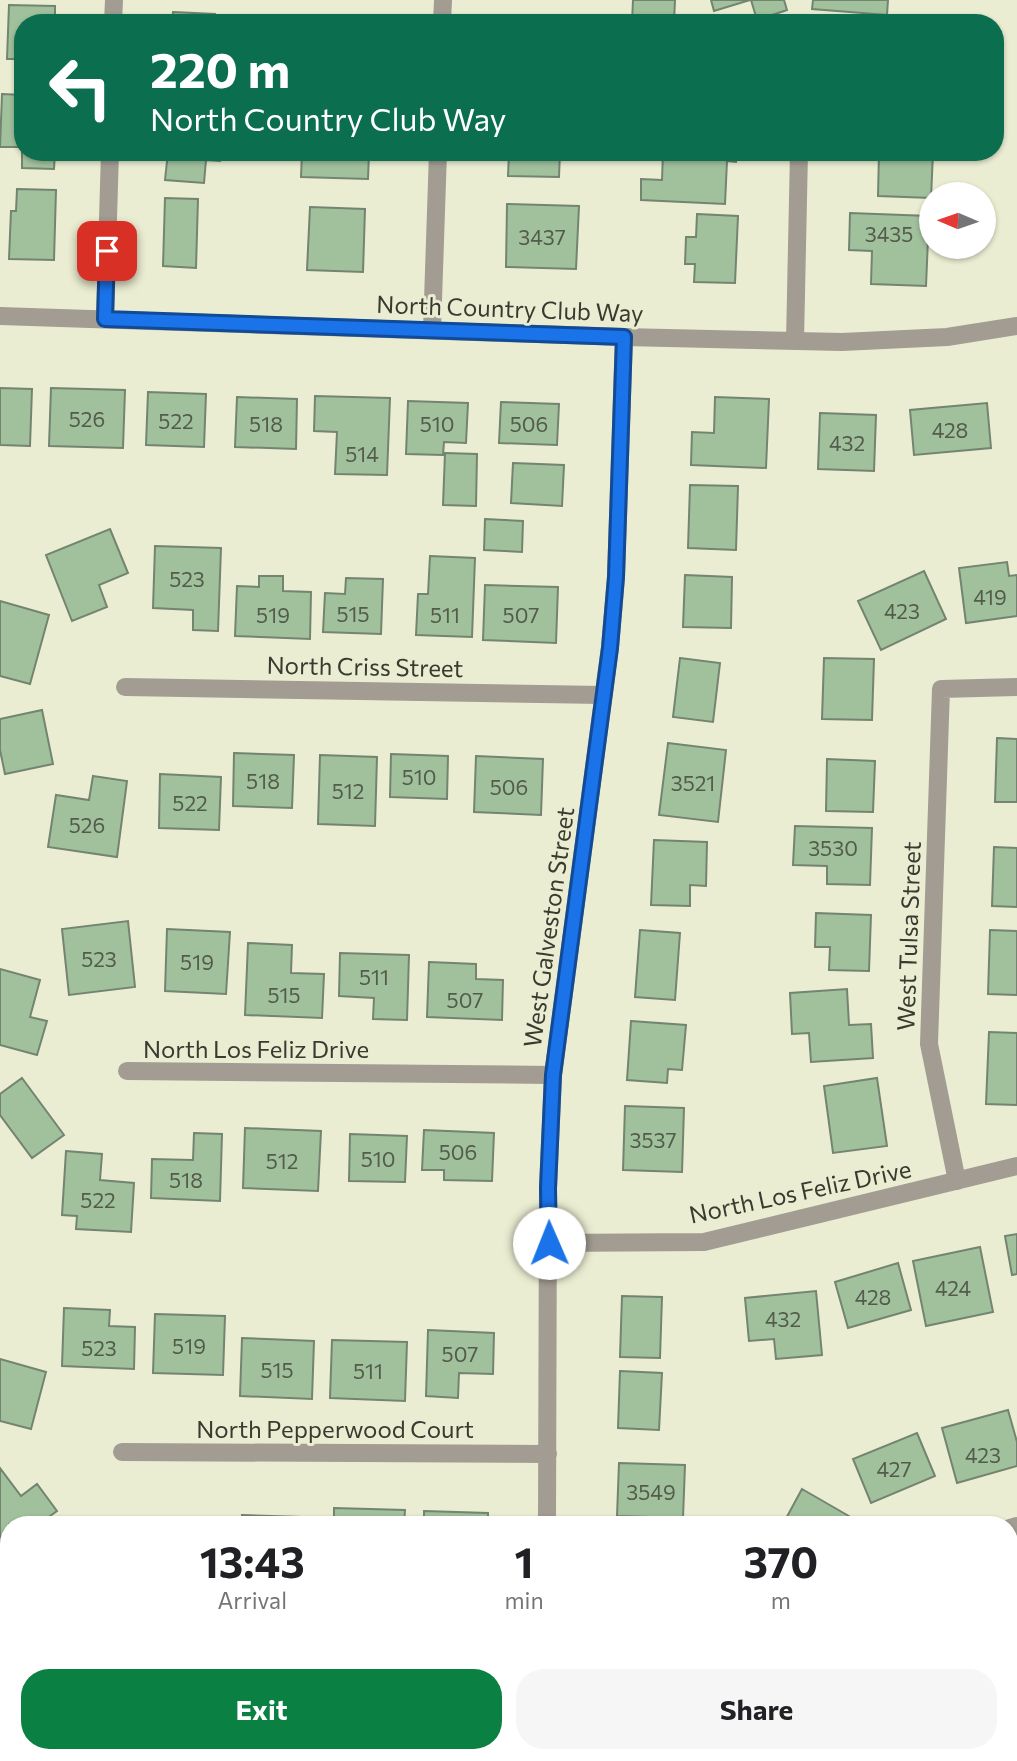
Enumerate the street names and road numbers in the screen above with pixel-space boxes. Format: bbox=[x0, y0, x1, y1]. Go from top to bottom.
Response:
street label: North Country Club Way bbox=[376, 289, 644, 327]
street label: North Criss Street bbox=[266, 650, 464, 682]
street label: West Galveston Street bbox=[517, 805, 579, 1049]
street label: West Tulsa Street bbox=[890, 841, 926, 1031]
street label: North Los Feliz Drive bbox=[143, 1034, 369, 1063]
street label: North Los Feliz Drive bbox=[686, 1153, 914, 1229]
street label: North Pepperwood Court bbox=[196, 1414, 474, 1443]

